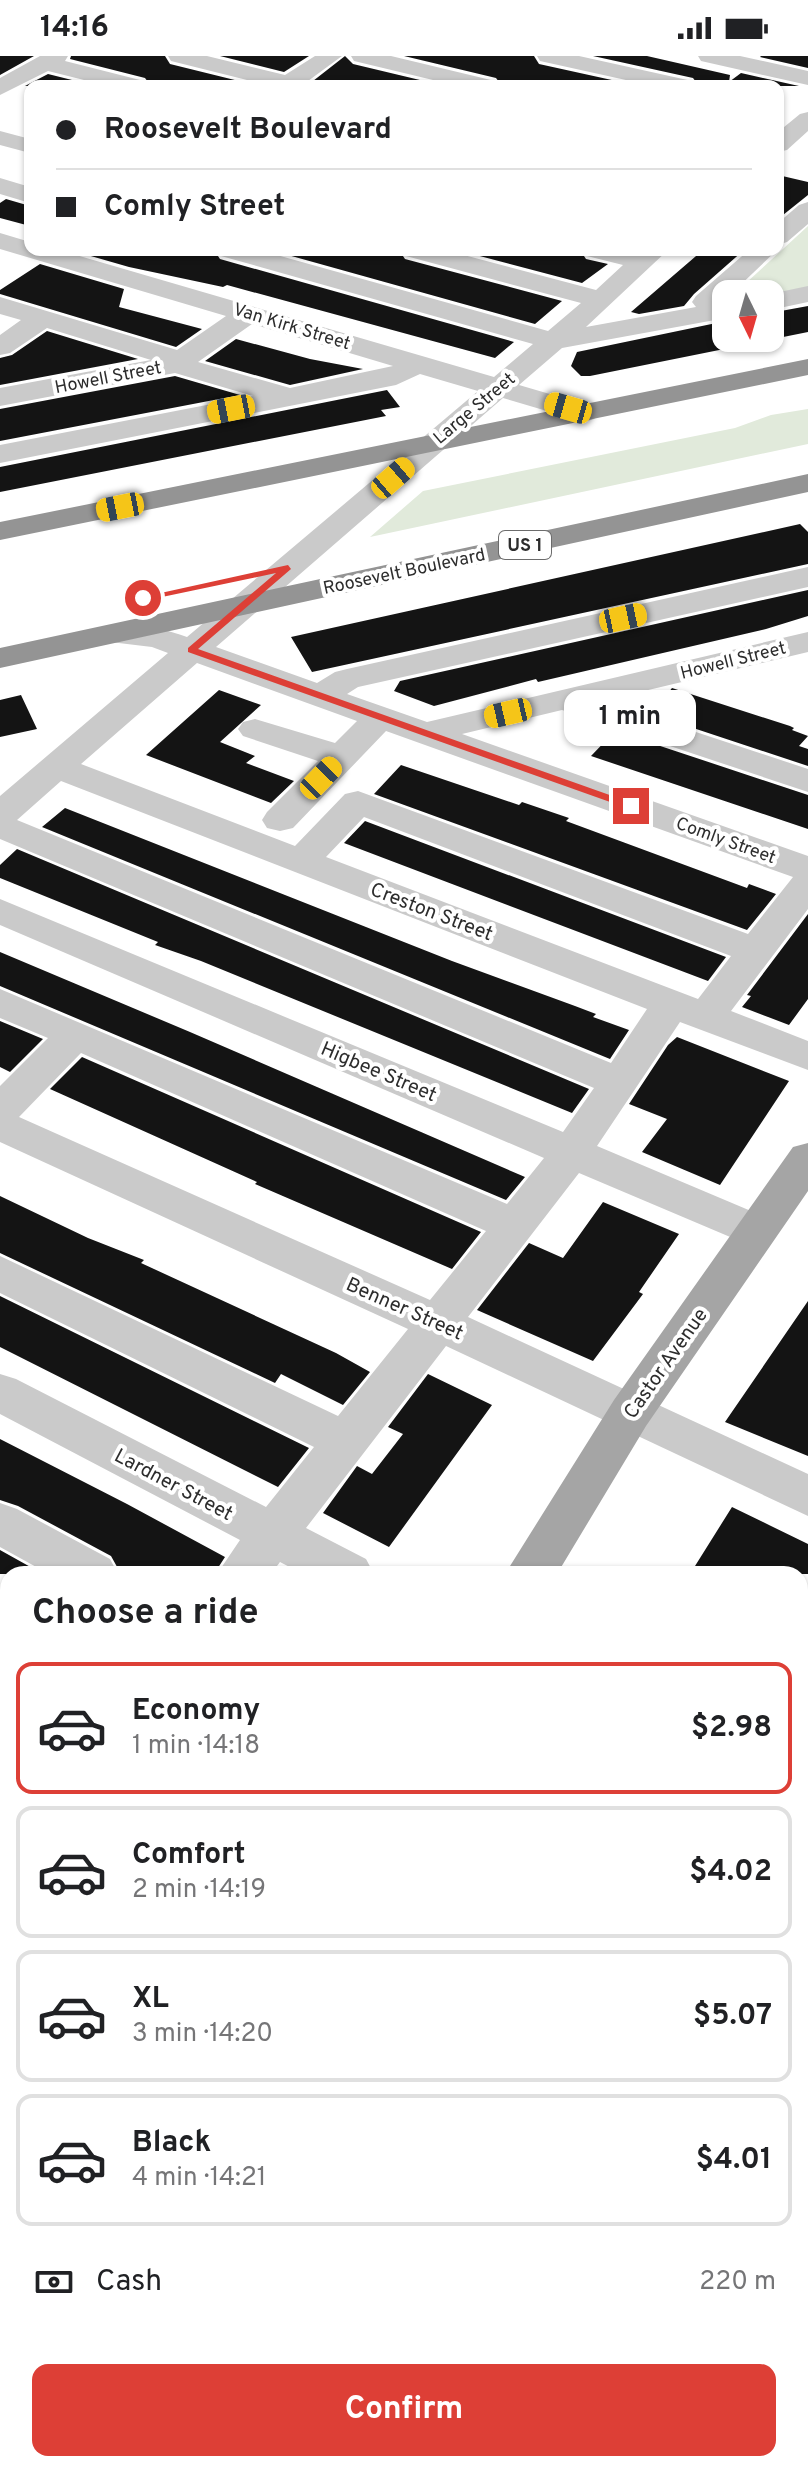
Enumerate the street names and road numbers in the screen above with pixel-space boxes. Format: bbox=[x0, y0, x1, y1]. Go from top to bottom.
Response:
street label: Van Kirk Street bbox=[230, 299, 353, 356]
street label: Howell Street bbox=[53, 357, 164, 400]
street label: Large Street bbox=[429, 368, 521, 450]
road number: US 1 bbox=[499, 531, 551, 559]
street label: Roosevelt Boulevard bbox=[321, 544, 488, 601]
street label: Howell Street bbox=[678, 637, 789, 686]
street label: Comly Street bbox=[672, 813, 779, 870]
street label: Creston Street bbox=[366, 878, 496, 948]
street label: Higbee Street bbox=[316, 1037, 440, 1109]
street label: Benner Street bbox=[341, 1272, 467, 1347]
street label: Castor Avenue bbox=[619, 1304, 714, 1425]
street label: Lardner Street bbox=[109, 1444, 237, 1528]

